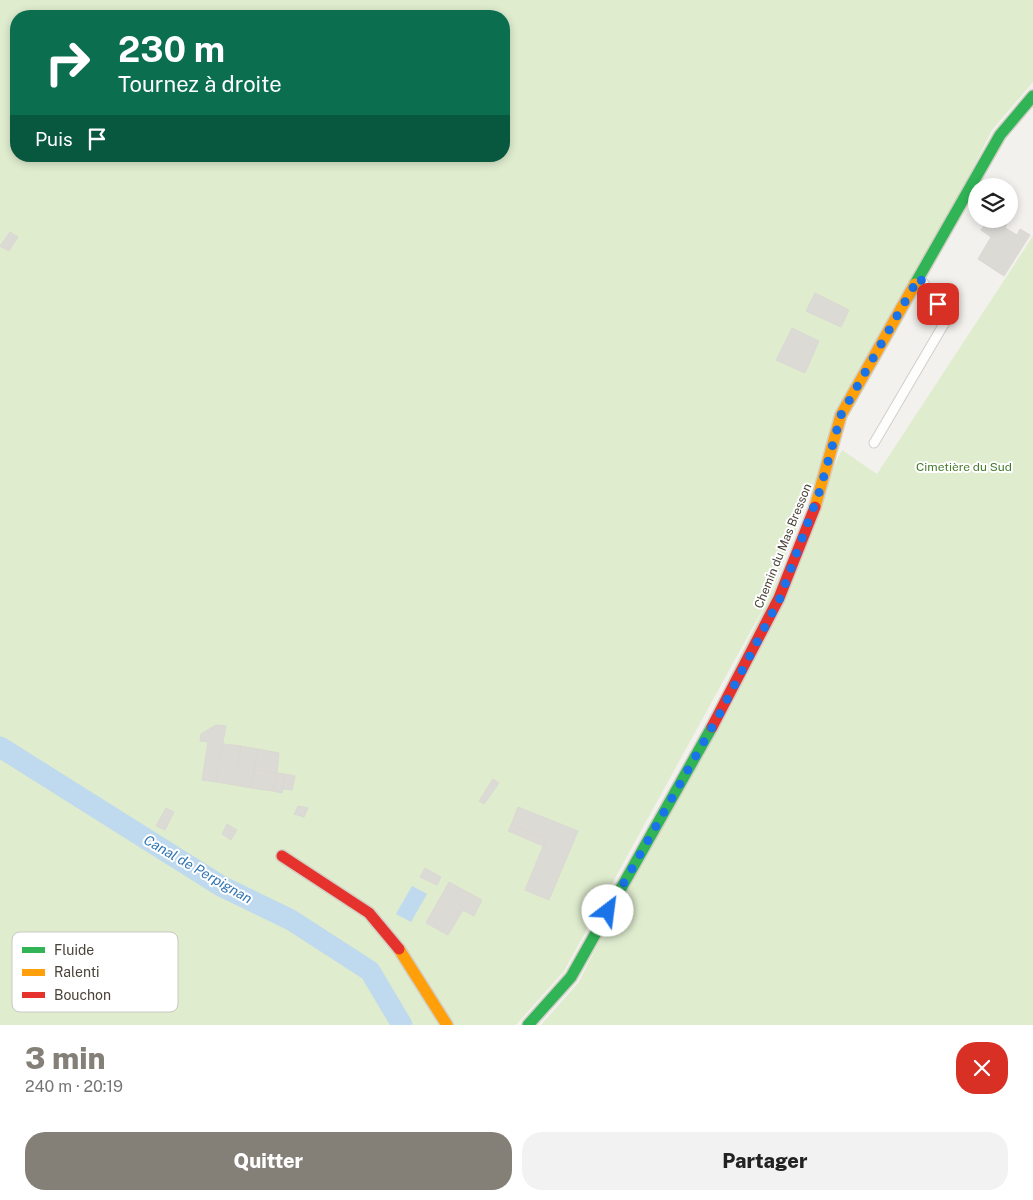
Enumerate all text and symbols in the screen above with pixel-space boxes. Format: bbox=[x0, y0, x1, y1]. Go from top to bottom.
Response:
text: 230 m bbox=[118, 29, 225, 70]
icon: right bbox=[35, 30, 100, 95]
text: Tournez à droite bbox=[118, 71, 282, 97]
icon: arrive bbox=[83, 125, 111, 153]
text: Puis bbox=[35, 128, 73, 150]
map controls bbox=[968, 178, 1018, 228]
button: layers bbox=[968, 178, 1018, 228]
pin bbox=[917, 283, 959, 325]
icon: arrive bbox=[924, 290, 952, 318]
park label: Cimetière du Sud bbox=[916, 460, 1012, 474]
street label: Chemin du Mas Bresson bbox=[752, 481, 815, 611]
water label: Canal de Perpignan bbox=[141, 831, 255, 907]
position arrow bbox=[581, 884, 633, 936]
legend bbox=[12, 932, 178, 1012]
text: Fluide bbox=[54, 942, 94, 958]
text: Ralenti bbox=[54, 964, 100, 980]
text: Bouchon bbox=[54, 987, 111, 1003]
text: 3 min bbox=[25, 1040, 106, 1076]
button: close bbox=[956, 1042, 1008, 1094]
text: 240 m · 20:19 bbox=[25, 1077, 123, 1096]
button: Quitter bbox=[25, 1132, 512, 1190]
button: Partager bbox=[522, 1132, 1008, 1190]

